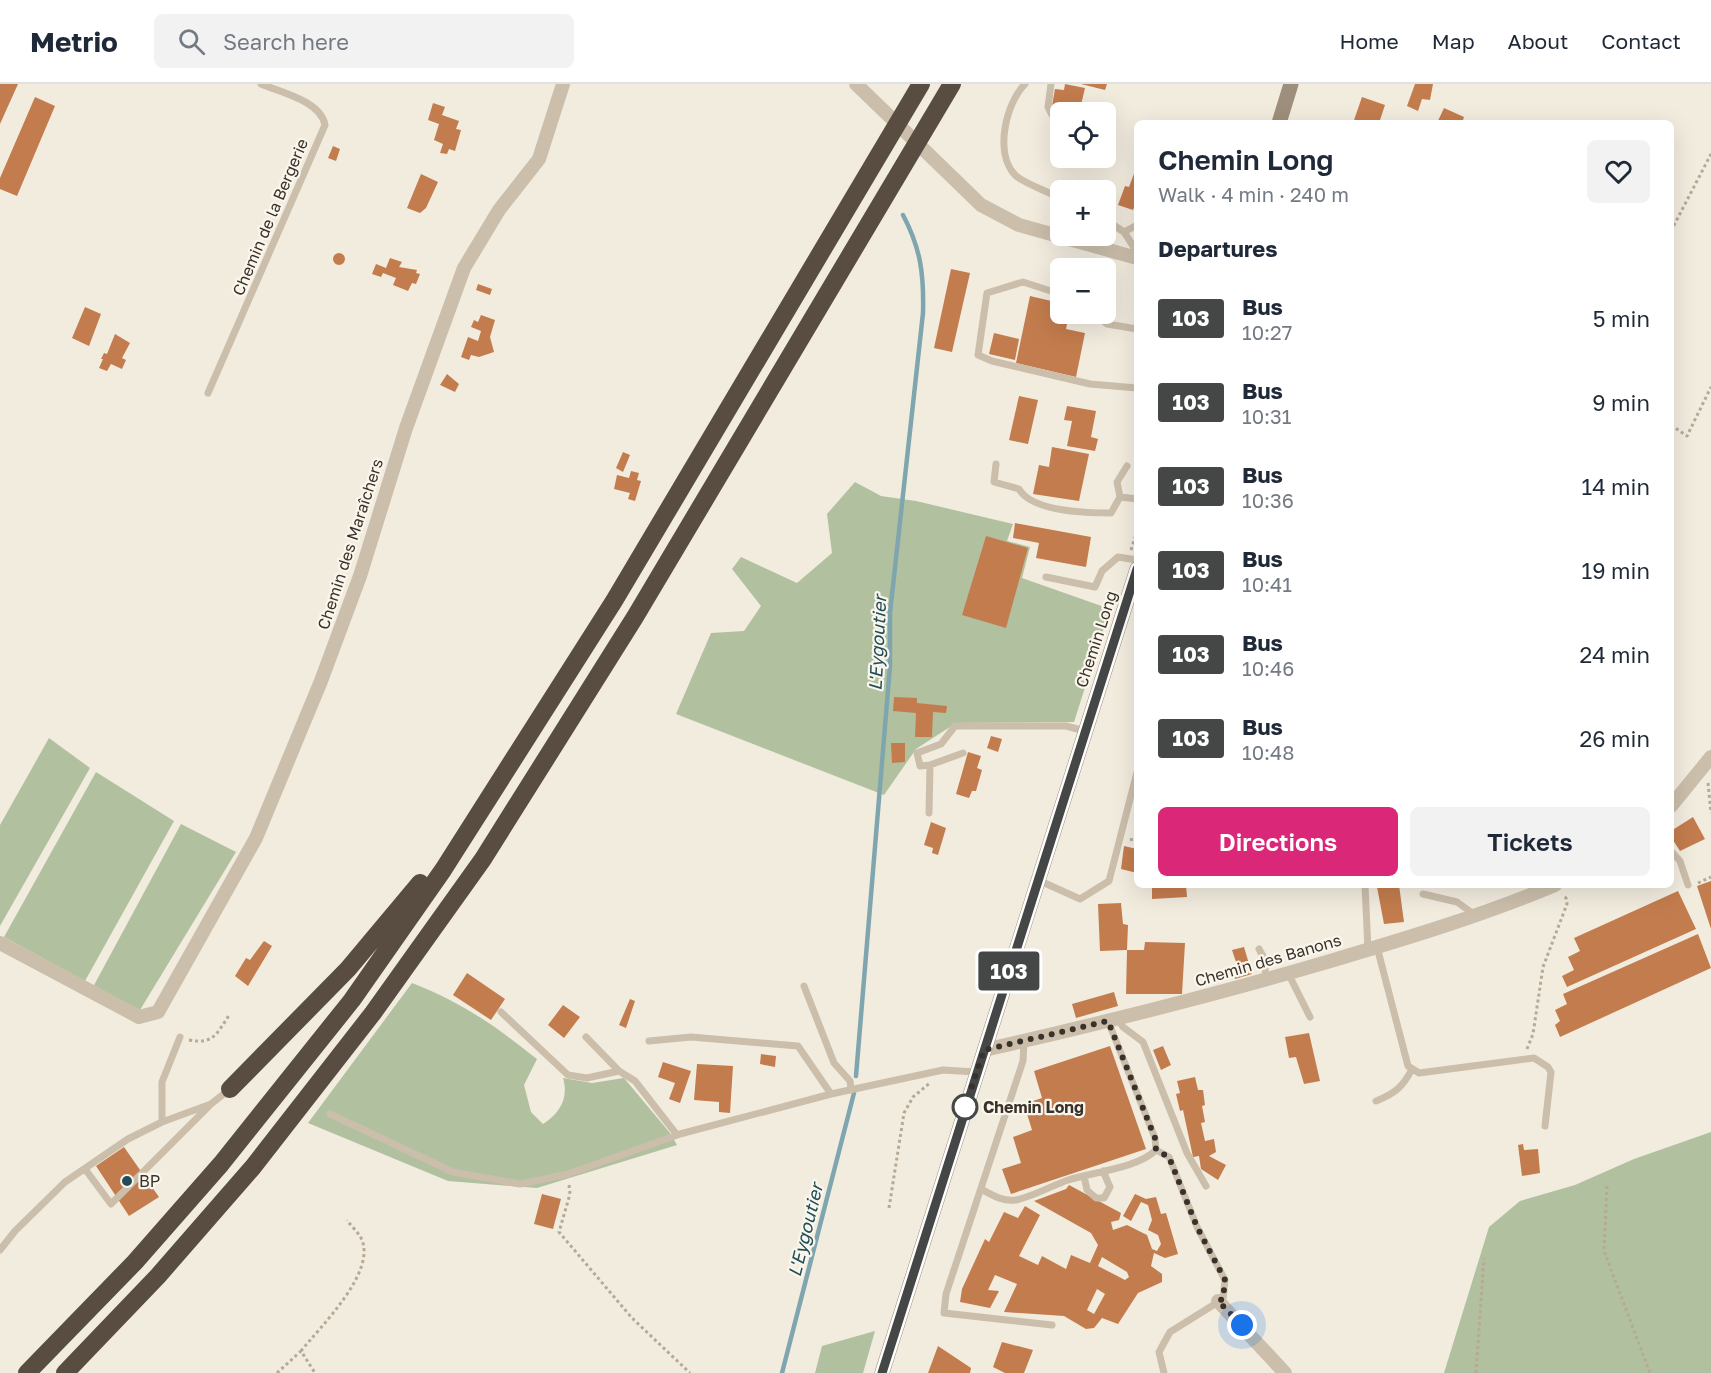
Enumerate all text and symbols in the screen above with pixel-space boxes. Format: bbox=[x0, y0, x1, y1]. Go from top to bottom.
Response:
search box bbox=[154, 14, 574, 68]
text: Metrio bbox=[30, 25, 118, 58]
icon: search bbox=[175, 25, 208, 58]
text: Search here bbox=[223, 28, 349, 55]
text: Home bbox=[1339, 28, 1399, 54]
text: Map bbox=[1432, 28, 1475, 54]
text: About bbox=[1508, 28, 1568, 54]
text: Contact bbox=[1601, 28, 1681, 54]
map controls bbox=[1050, 102, 1116, 324]
button: locate bbox=[1050, 102, 1116, 168]
street label: Chemin de la Bergerie bbox=[228, 136, 312, 298]
button: heart bbox=[1587, 140, 1650, 203]
text: Chemin Long bbox=[1158, 143, 1334, 176]
button: + bbox=[1050, 180, 1116, 246]
text: Walk · 4 min · 240 m bbox=[1158, 182, 1349, 206]
text: Departures bbox=[1158, 235, 1277, 262]
button: − bbox=[1050, 258, 1116, 324]
text: Bus bbox=[1242, 293, 1283, 320]
text: 103 bbox=[1172, 305, 1210, 331]
text: 5 min bbox=[1593, 305, 1650, 332]
text: 10:27 bbox=[1242, 320, 1292, 344]
text: Bus bbox=[1242, 377, 1283, 404]
text: 103 bbox=[1172, 389, 1210, 415]
text: 9 min bbox=[1592, 389, 1650, 416]
text: 10:31 bbox=[1242, 404, 1292, 428]
street label: Chemin des Maraîchers bbox=[313, 456, 387, 632]
text: Bus bbox=[1242, 461, 1283, 488]
text: 103 bbox=[1172, 473, 1210, 499]
text: 14 min bbox=[1582, 473, 1650, 500]
text: 10:36 bbox=[1242, 488, 1294, 512]
text: Bus bbox=[1242, 545, 1283, 572]
text: 103 bbox=[1172, 557, 1210, 583]
text: 19 min bbox=[1582, 557, 1650, 584]
text: 10:41 bbox=[1242, 572, 1292, 596]
street label: Chemin Long bbox=[1071, 588, 1121, 690]
water label: L'Eygoutier bbox=[864, 592, 891, 691]
text: Bus bbox=[1242, 629, 1283, 656]
text: 103 bbox=[1172, 641, 1210, 667]
text: 24 min bbox=[1579, 641, 1650, 668]
text: 10:46 bbox=[1242, 656, 1294, 680]
text: Bus bbox=[1242, 713, 1283, 740]
text: 103 bbox=[1172, 725, 1210, 751]
text: 26 min bbox=[1580, 725, 1650, 752]
text: 10:48 bbox=[1242, 740, 1295, 764]
button: Directions bbox=[1158, 807, 1398, 876]
button: Tickets bbox=[1410, 807, 1650, 876]
street label: Chemin des Banons bbox=[1192, 930, 1344, 990]
line badge: 103 bbox=[974, 952, 1044, 990]
text: 103 bbox=[990, 958, 1028, 984]
marker: Chemin Long bbox=[952, 1094, 978, 1120]
place label: Chemin Long bbox=[983, 1097, 1084, 1117]
place label: BP bbox=[139, 1171, 160, 1191]
marker: BP bbox=[120, 1174, 134, 1188]
water label: L'Eygoutier bbox=[783, 1178, 828, 1279]
your location bbox=[1227, 1310, 1257, 1340]

